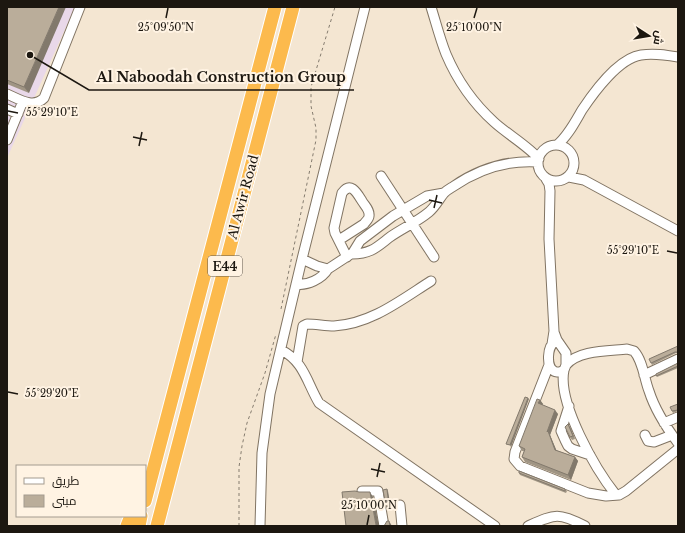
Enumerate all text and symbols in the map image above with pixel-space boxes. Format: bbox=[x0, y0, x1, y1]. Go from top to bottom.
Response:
north arrow bbox=[629, 16, 669, 56]
text: 25°09'50"N bbox=[138, 21, 194, 34]
text: 25°10'00"N bbox=[446, 21, 502, 34]
text: ش bbox=[650, 30, 667, 46]
callout: Al Naboodah Construction Group bbox=[89, 64, 354, 90]
text: Al Naboodah Construction Group bbox=[95, 68, 346, 86]
text: 55°29'10"E bbox=[26, 106, 78, 119]
street label: Al Awir Road bbox=[223, 153, 262, 242]
text: 55°29'10"E bbox=[607, 244, 659, 257]
road number: E44 bbox=[208, 256, 242, 276]
text: 55°29'20"E bbox=[25, 387, 79, 400]
legend bbox=[16, 465, 146, 517]
text: طريق bbox=[52, 473, 80, 488]
text: مبنى bbox=[52, 493, 77, 508]
text: 25°10'00"N bbox=[341, 499, 397, 512]

